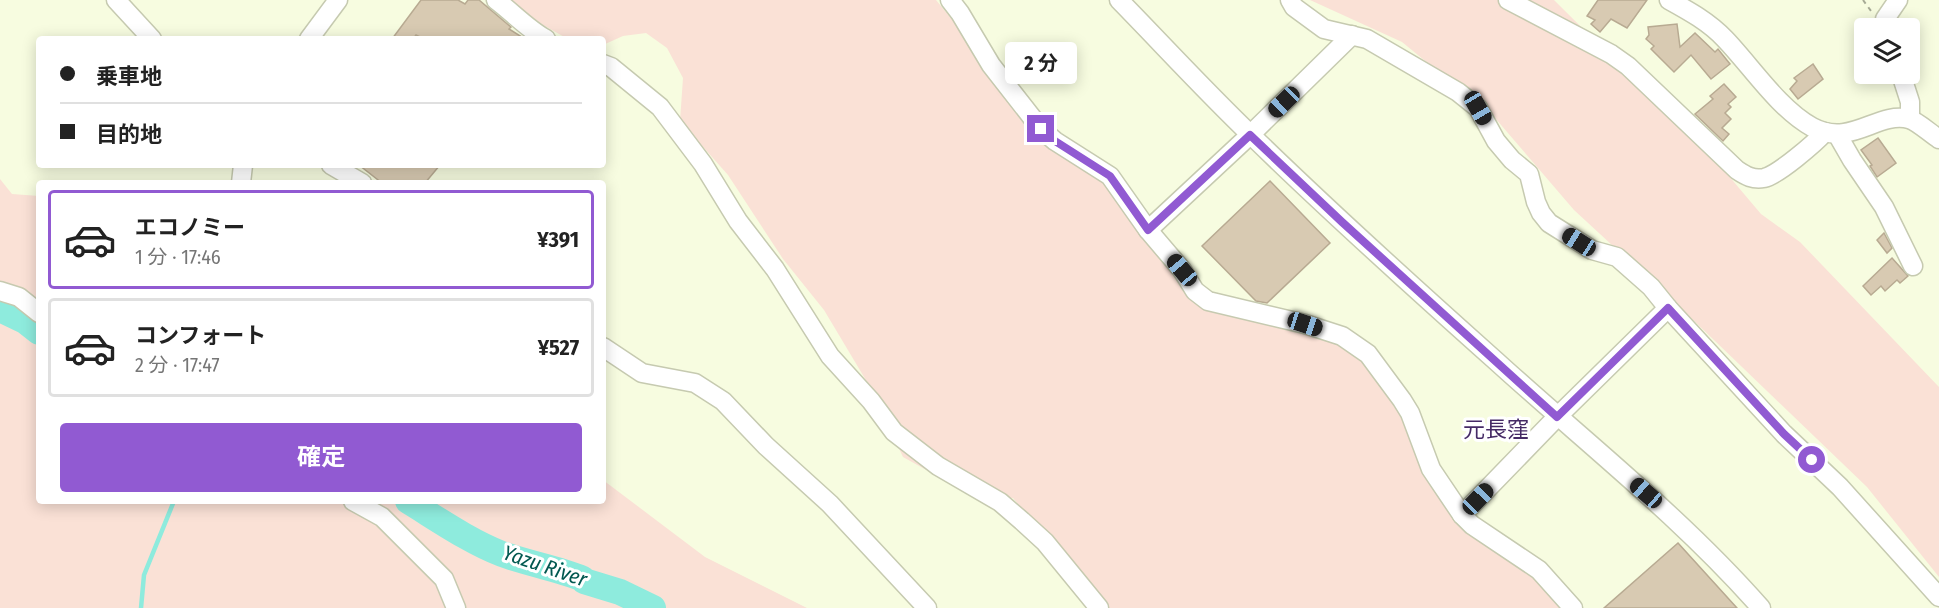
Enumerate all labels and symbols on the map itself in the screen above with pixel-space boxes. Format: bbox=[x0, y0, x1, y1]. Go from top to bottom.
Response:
callout: 2 分 bbox=[1005, 42, 1077, 84]
car bbox=[1265, 83, 1303, 121]
car bbox=[1461, 88, 1495, 128]
route end bbox=[1027, 115, 1054, 142]
car bbox=[1559, 225, 1599, 259]
car bbox=[1164, 250, 1200, 290]
car bbox=[1285, 310, 1325, 338]
district label: 元長窪 bbox=[1463, 416, 1529, 443]
route start bbox=[1798, 446, 1825, 473]
car bbox=[1627, 474, 1665, 512]
car bbox=[1459, 480, 1497, 518]
water label: Yazu River bbox=[500, 540, 591, 593]

